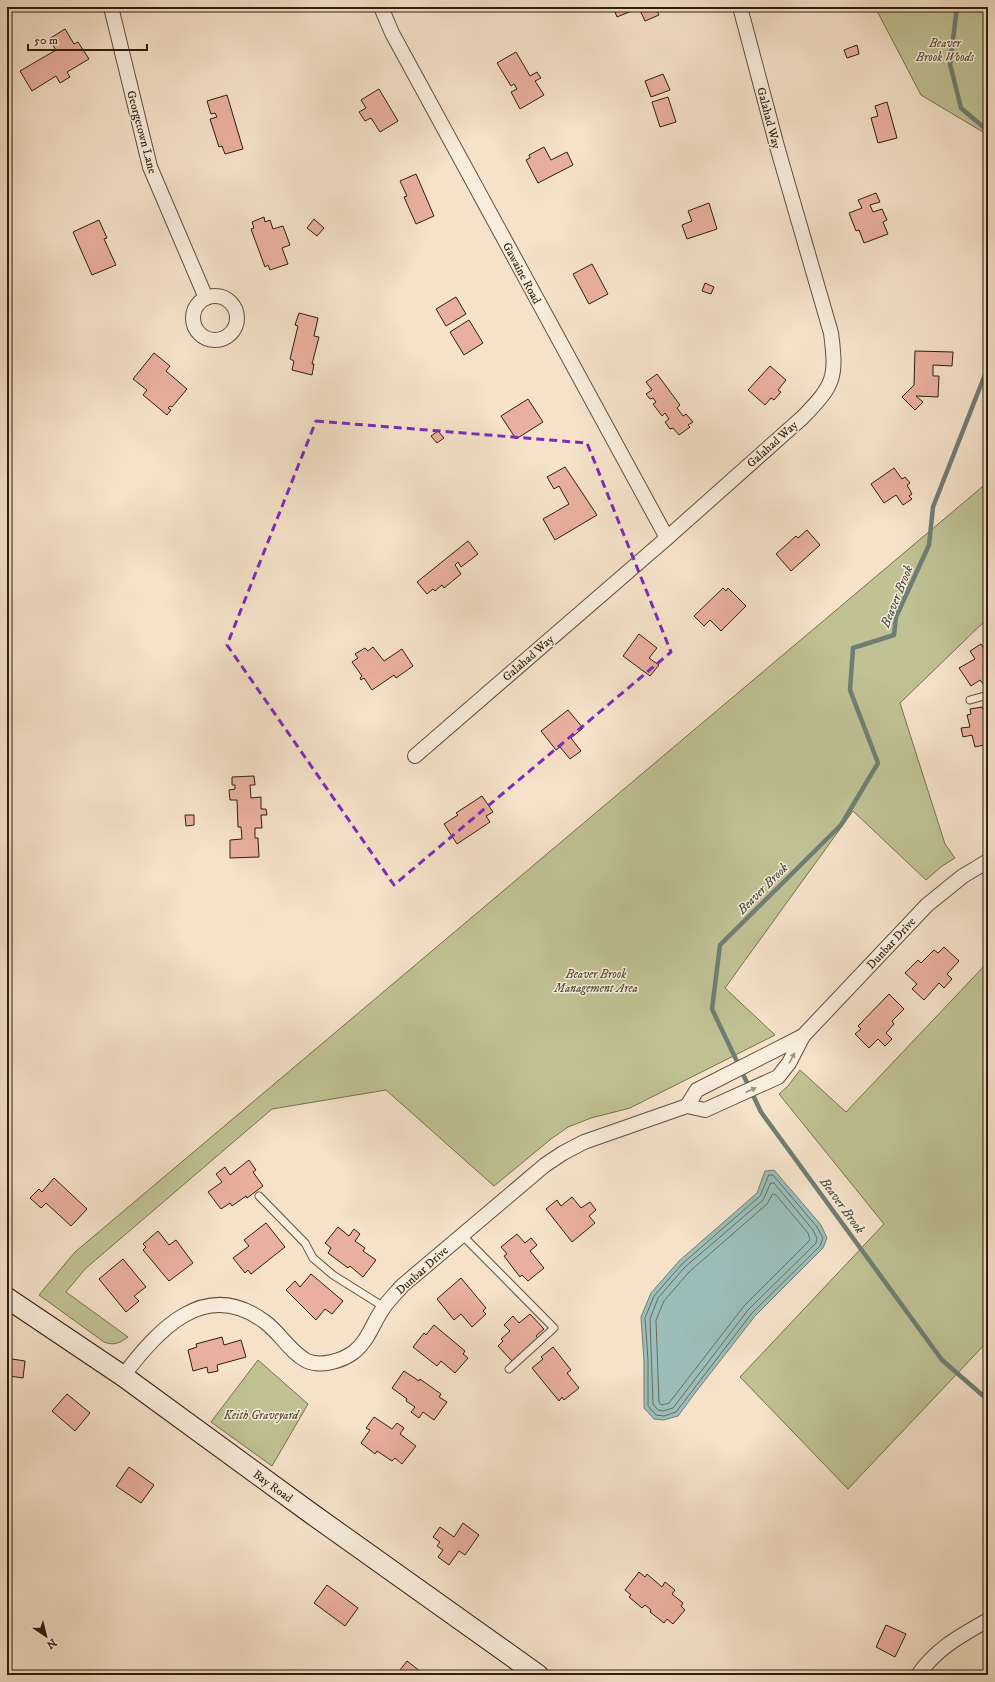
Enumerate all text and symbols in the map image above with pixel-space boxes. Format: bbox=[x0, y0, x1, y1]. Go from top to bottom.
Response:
scale bar bbox=[28, 26, 147, 52]
text: 50 m bbox=[34, 33, 58, 48]
park label: Beaver Brook Woods bbox=[915, 36, 974, 65]
street label: Galahad Way bbox=[753, 86, 784, 151]
street label: Georgetown Lane bbox=[123, 89, 160, 175]
street label: Gawaine Road bbox=[499, 240, 544, 307]
street label: Galahad Way bbox=[744, 417, 801, 471]
water label: Beaver Brook bbox=[877, 563, 917, 631]
street label: Galahad Way bbox=[500, 632, 557, 685]
water label: Beaver Brook bbox=[733, 860, 792, 918]
street label: Dunbar Drive bbox=[864, 914, 919, 972]
park label: Beaver Brook Management Area bbox=[553, 967, 638, 996]
one-way arrow bbox=[789, 1052, 795, 1064]
one-way arrow bbox=[746, 1087, 757, 1093]
water label: Beaver Brook bbox=[816, 1174, 868, 1237]
street label: Dunbar Drive bbox=[393, 1243, 452, 1298]
park label: Keith Graveyard bbox=[223, 1408, 301, 1423]
street label: Bay Road bbox=[250, 1467, 296, 1506]
north arrow bbox=[26, 1616, 66, 1656]
text: N bbox=[43, 1635, 59, 1652]

